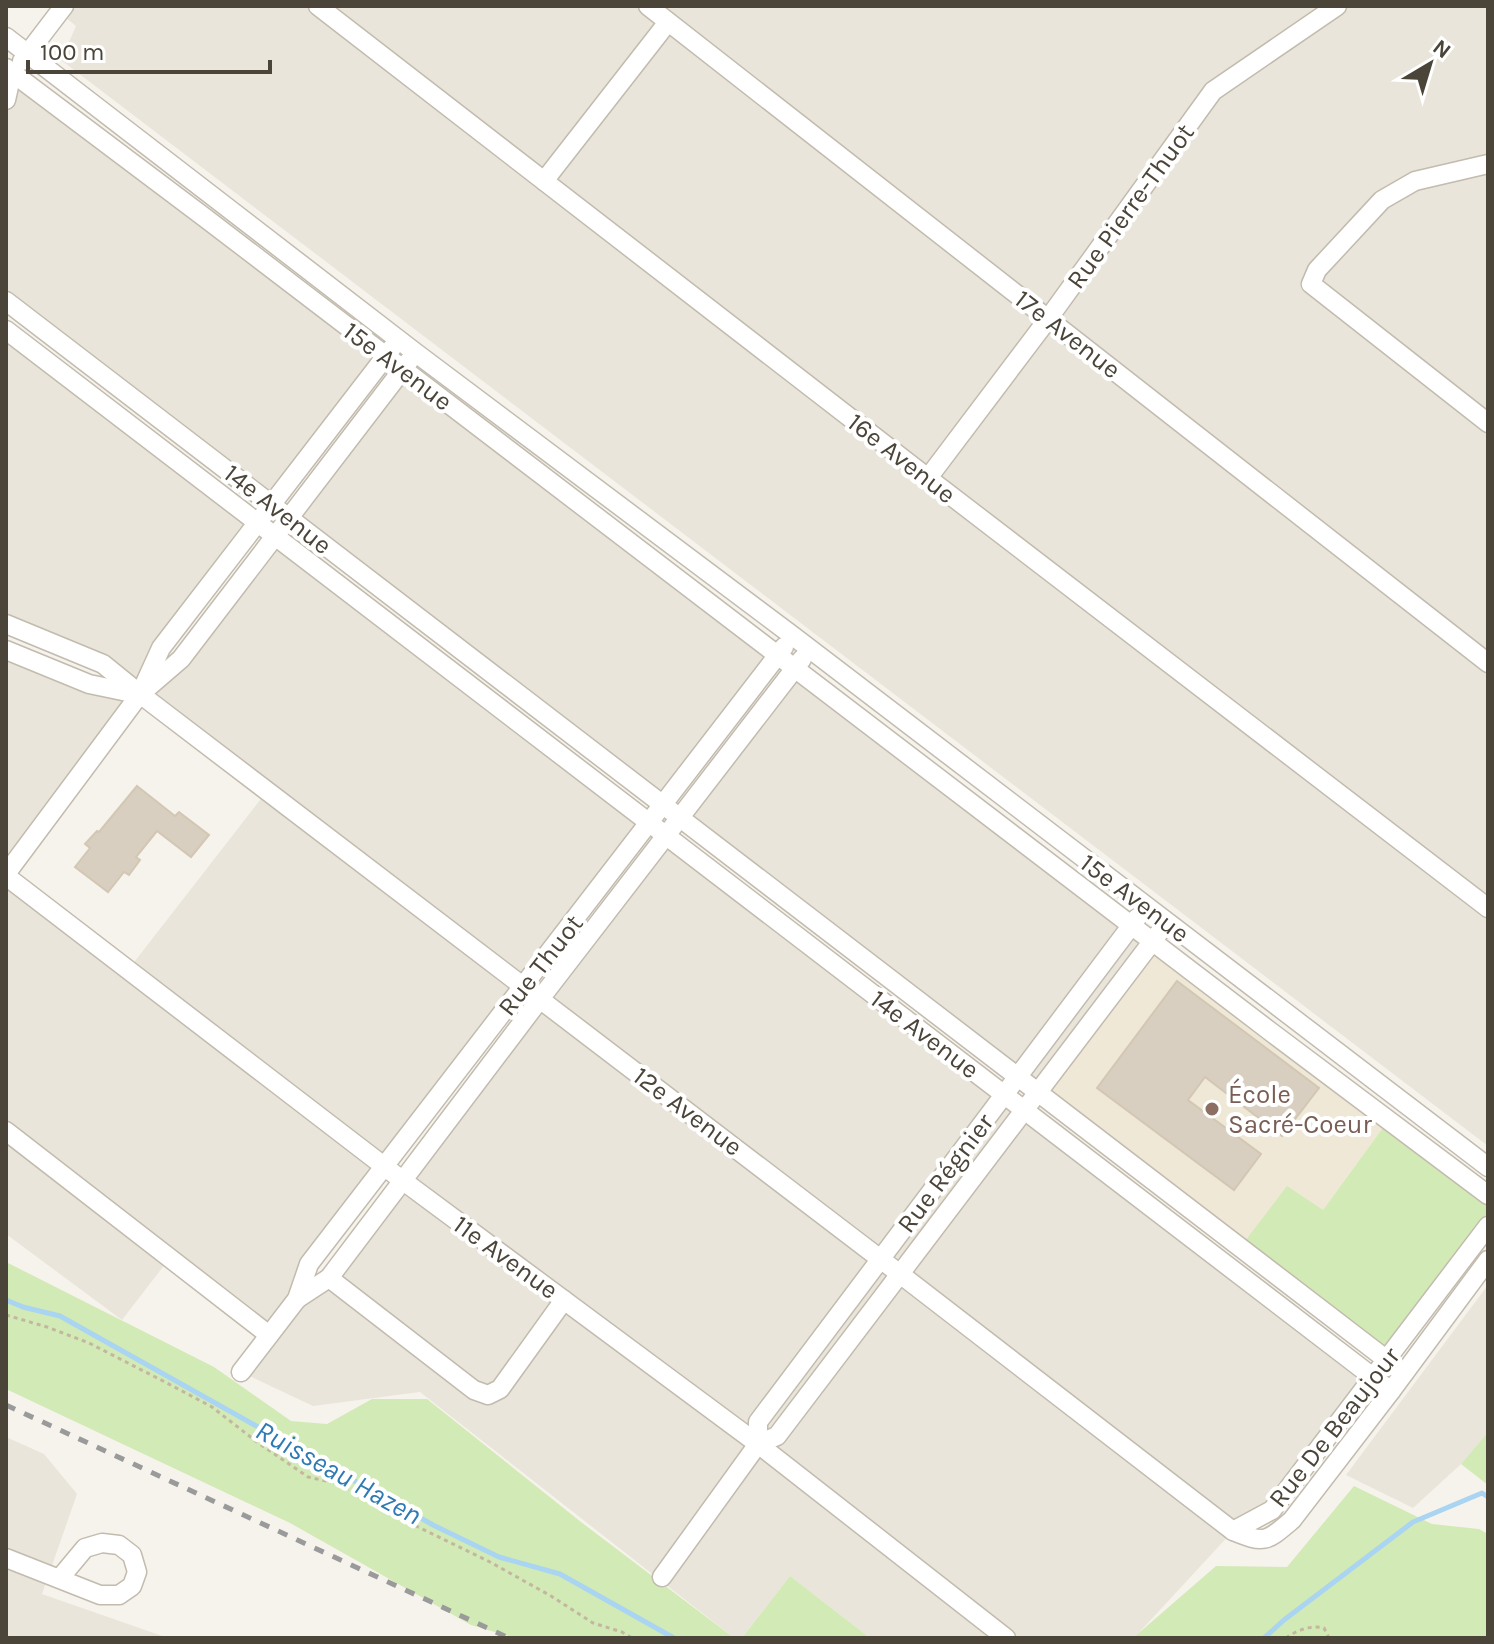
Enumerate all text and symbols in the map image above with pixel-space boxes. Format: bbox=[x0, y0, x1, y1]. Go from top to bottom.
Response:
scale bar bbox=[28, 24, 270, 74]
north arrow bbox=[1390, 24, 1470, 104]
text: N bbox=[1427, 34, 1456, 64]
text: 100 m bbox=[40, 38, 105, 66]
street label: Rue Pierre-Thuot bbox=[1060, 118, 1201, 295]
street label: 17e Avenue bbox=[1009, 283, 1127, 385]
street label: 15e Avenue bbox=[337, 315, 458, 417]
street label: 16e Avenue bbox=[841, 407, 962, 510]
street label: 14e Avenue bbox=[218, 458, 338, 561]
street label: 15e Avenue bbox=[1074, 847, 1195, 949]
street label: Rue Thuot bbox=[491, 908, 590, 1022]
street label: 14e Avenue bbox=[864, 983, 985, 1085]
street label: 12e Avenue bbox=[627, 1060, 748, 1163]
place label: École Sacré-Coeur bbox=[1228, 1078, 1372, 1140]
marker: École Sacré-Coeur bbox=[1203, 1100, 1221, 1118]
street label: Rue Régnier bbox=[890, 1107, 1001, 1239]
street label: 11e Avenue bbox=[447, 1209, 564, 1306]
street label: Rue De Beaujour bbox=[1262, 1340, 1407, 1514]
water label: Ruisseau Hazen bbox=[250, 1413, 427, 1532]

